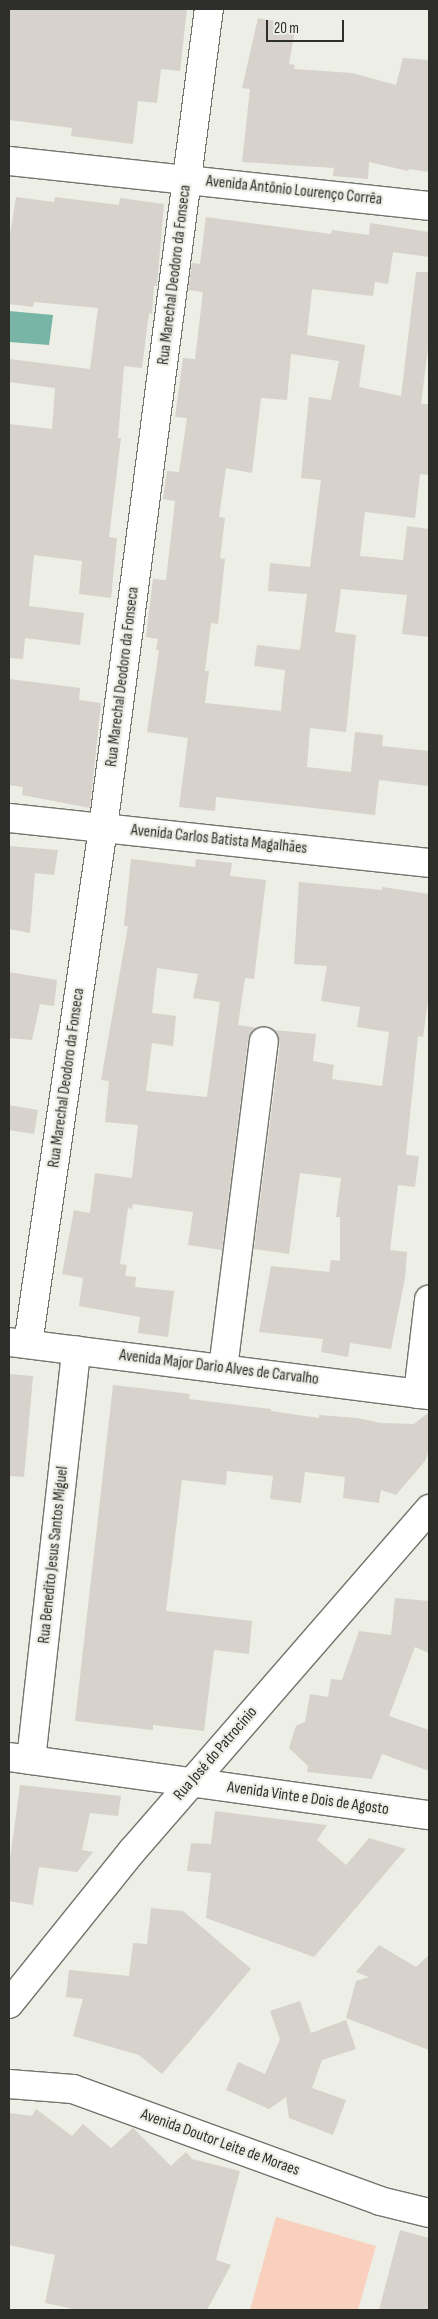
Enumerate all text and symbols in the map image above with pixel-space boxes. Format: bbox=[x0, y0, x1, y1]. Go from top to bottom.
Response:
scale bar bbox=[268, 10, 346, 42]
text: 20 m bbox=[274, 19, 299, 38]
street label: Avenida Antônio Lourenço Corrêa bbox=[205, 172, 383, 210]
street label: Rua Marechal Deodoro da Fonseca bbox=[154, 184, 196, 366]
street label: Rua Marechal Deodoro da Fonseca bbox=[102, 586, 144, 768]
street label: Avenida Carlos Batista Magalhães bbox=[130, 821, 308, 859]
street label: Rua Marechal Deodoro da Fonseca bbox=[45, 987, 89, 1169]
street label: Avenida Major Dario Alves de Carvalho bbox=[118, 1346, 320, 1390]
street label: Rua Benedito Jesus Santos Miguel bbox=[35, 1465, 73, 1645]
street label: Rua José do Patrocínio bbox=[170, 1703, 262, 1805]
street label: Avenida Vinte e Dois de Agosto bbox=[226, 1778, 390, 1820]
street label: Avenida Doutor Leite de Moraes bbox=[138, 2105, 302, 2181]

